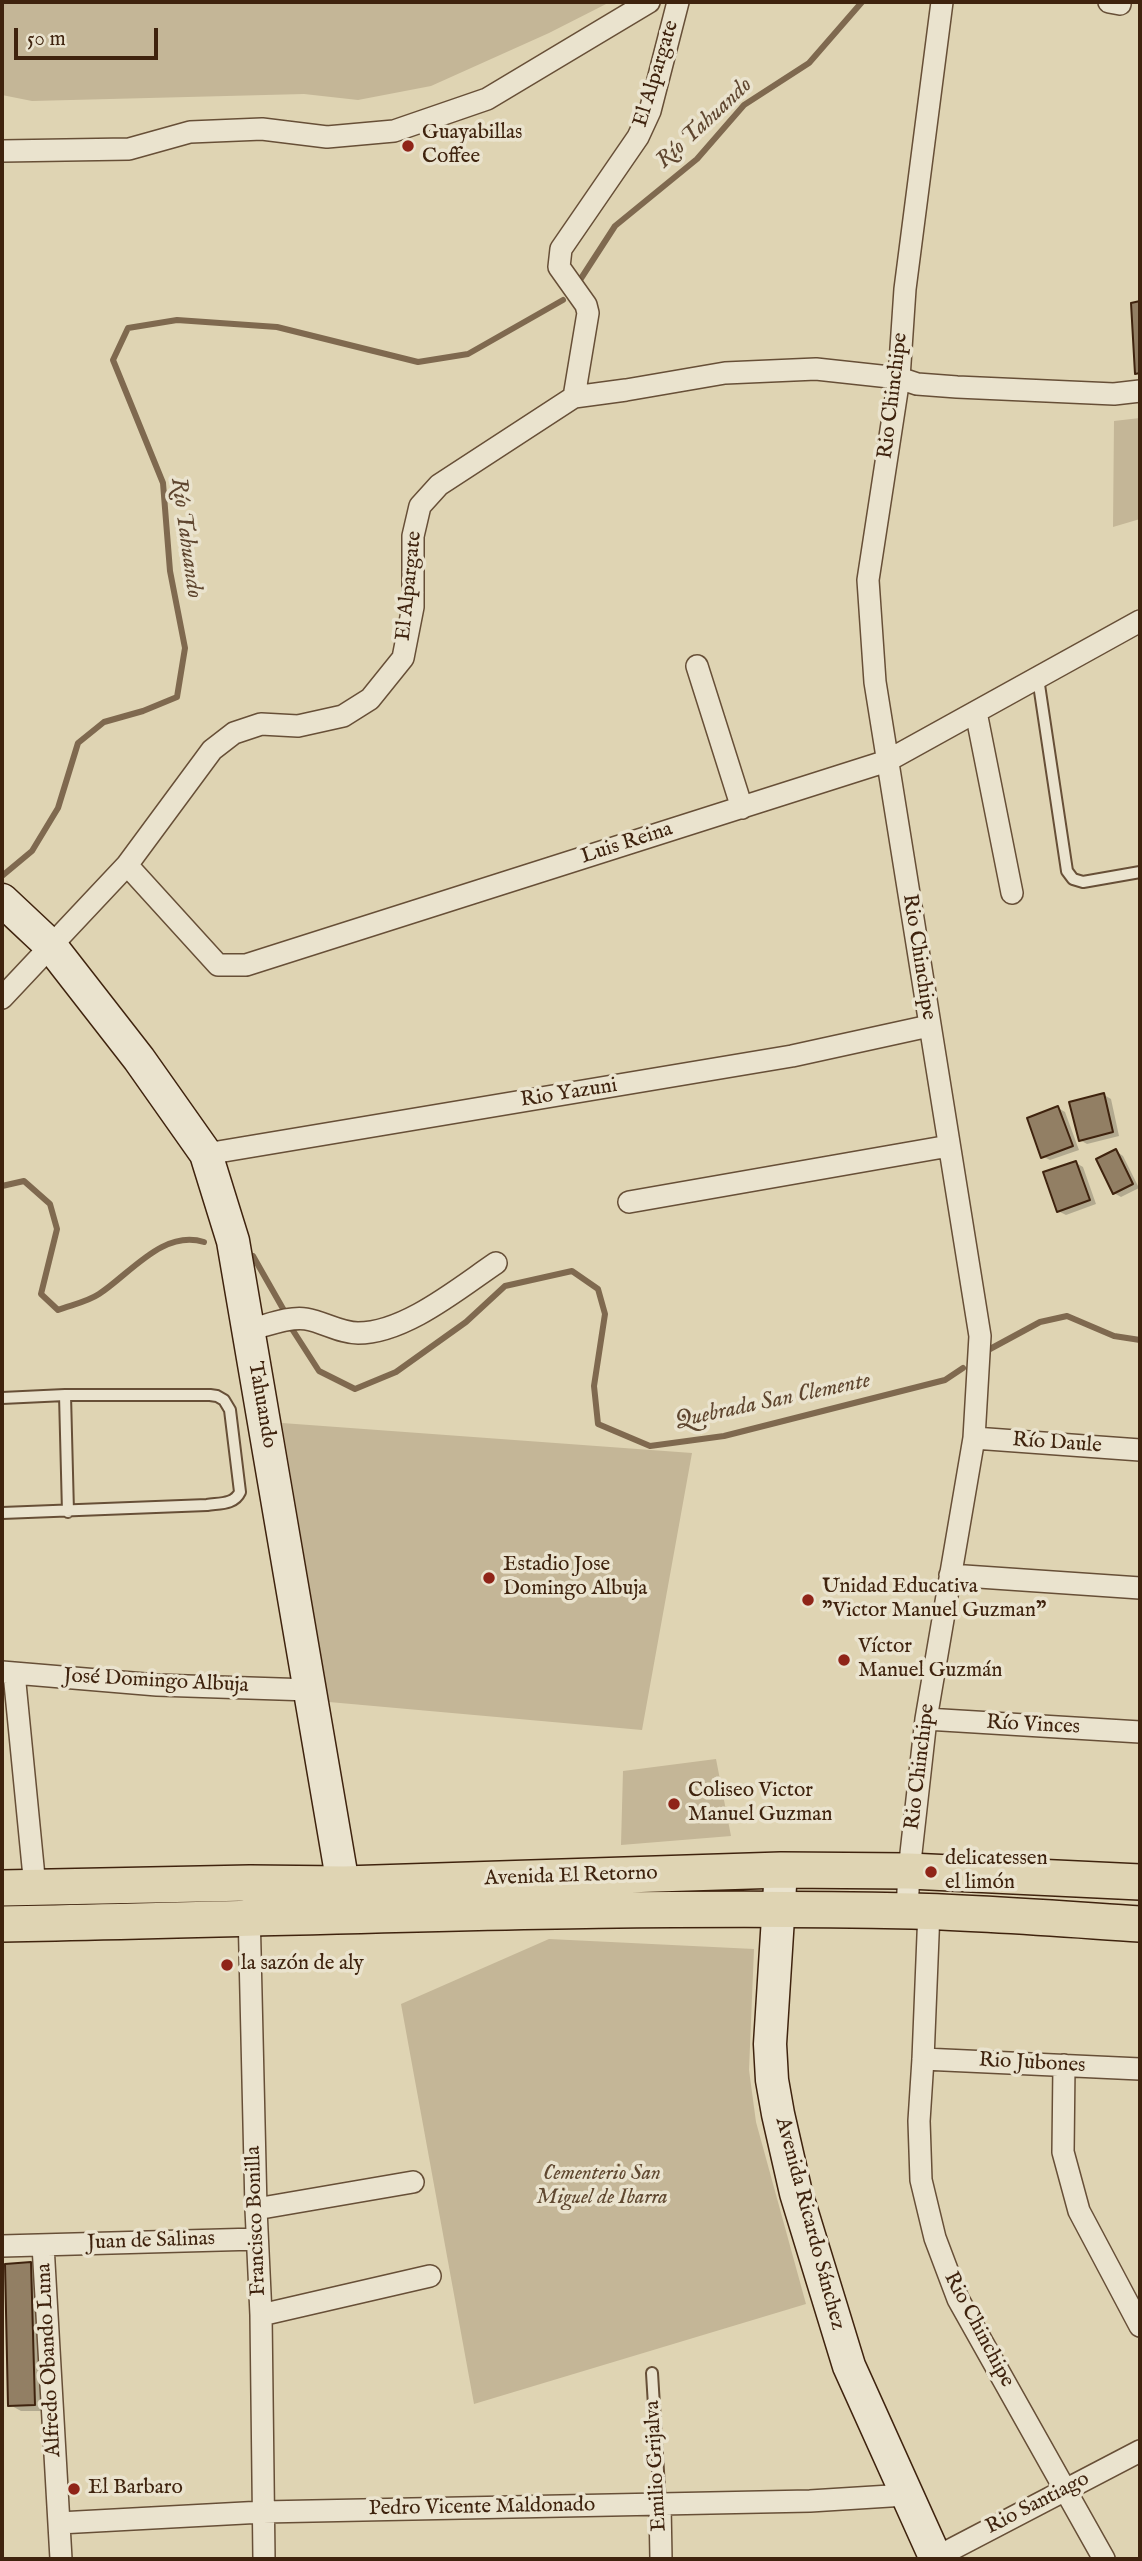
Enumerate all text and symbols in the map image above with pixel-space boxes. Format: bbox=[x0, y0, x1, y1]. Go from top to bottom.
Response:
scale bar bbox=[18, 14, 161, 58]
street label: El Alpargate bbox=[629, 18, 685, 130]
text: 50 m bbox=[27, 26, 66, 53]
water label: Río Tahuando bbox=[651, 73, 759, 175]
place label: Guayabillas Coffee bbox=[422, 121, 522, 171]
marker: Guayabillas Coffee bbox=[400, 138, 416, 154]
street label: Rio Chinchipe bbox=[874, 331, 914, 461]
water label: Río Tahuando bbox=[163, 476, 207, 600]
street label: El Alpargate bbox=[392, 530, 428, 642]
street label: Luis Reina bbox=[578, 817, 676, 871]
street label: Rio Chinchipe bbox=[896, 892, 940, 1022]
street label: Rio Yazuni bbox=[519, 1074, 619, 1114]
street label: Tahuando bbox=[241, 1360, 281, 1450]
water label: Quebrada San Clemente bbox=[673, 1368, 873, 1436]
street label: Río Daule bbox=[1012, 1428, 1102, 1460]
place label: Estadio Jose Domingo Albuja bbox=[503, 1553, 647, 1603]
marker: Estadio Jose Domingo Albuja bbox=[481, 1570, 497, 1586]
place label: Unidad Educativa "Victor Manuel Guzman" bbox=[822, 1575, 1046, 1625]
marker: Unidad Educativa "Victor Manuel Guzman" bbox=[800, 1592, 816, 1608]
place label: Víctor Manuel Guzmán bbox=[858, 1635, 1003, 1685]
marker: Víctor Manuel Guzmán bbox=[836, 1652, 852, 1668]
street label: José Domingo Albuja bbox=[63, 1665, 249, 1699]
street label: Rio Chinchipe bbox=[901, 1702, 941, 1832]
street label: Río Vinces bbox=[985, 1711, 1081, 1741]
place label: Coliseo Victor Manuel Guzman bbox=[688, 1779, 833, 1829]
marker: Coliseo Victor Manuel Guzman bbox=[666, 1796, 682, 1812]
place label: delicatessen el limón bbox=[945, 1847, 1048, 1897]
street label: Avenida El Retorno bbox=[484, 1861, 658, 1893]
marker: delicatessen el limón bbox=[923, 1864, 939, 1880]
place label: la sazón de aly bbox=[241, 1952, 364, 1978]
marker: la sazón de aly bbox=[219, 1957, 235, 1973]
street label: Rio Jubones bbox=[978, 2049, 1086, 2079]
street label: Avenida Ricardo Sánchez bbox=[768, 2115, 850, 2333]
street label: Francisco Bonilla bbox=[242, 2145, 272, 2297]
park label: Cementerio San Miguel de Ibarra bbox=[536, 2162, 668, 2212]
street label: Juan de Salinas bbox=[87, 2227, 215, 2257]
street label: Alfredo Obando Luna bbox=[32, 2262, 68, 2458]
street label: Rio Chinchipe bbox=[937, 2268, 1019, 2392]
street label: Emilio Grijalva bbox=[641, 2400, 673, 2532]
street label: Rio Santiago bbox=[982, 2467, 1094, 2541]
place label: El Barbaro bbox=[88, 2476, 183, 2502]
marker: El Barbaro bbox=[66, 2481, 82, 2497]
street label: Pedro Vicente Maldonado bbox=[369, 2493, 595, 2523]

